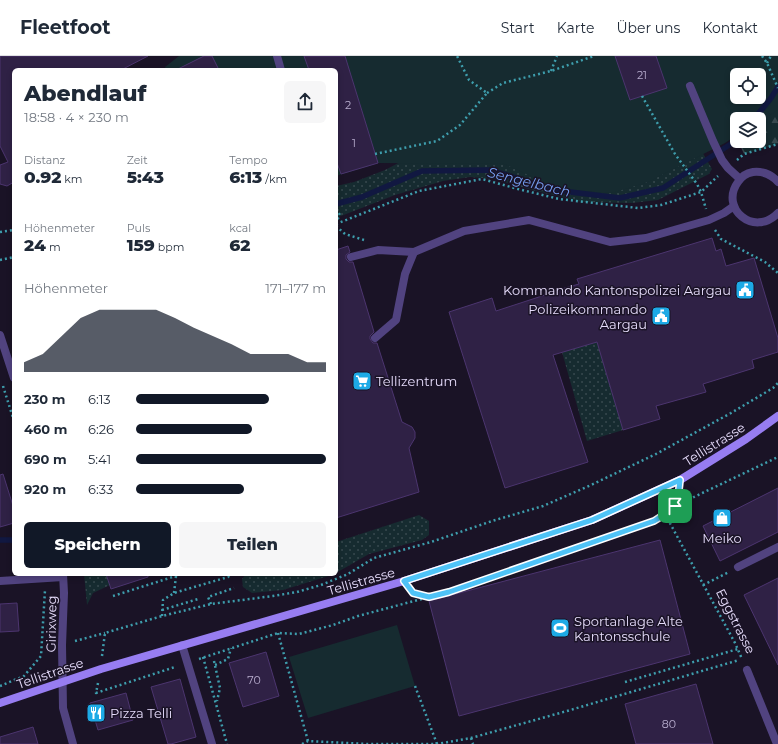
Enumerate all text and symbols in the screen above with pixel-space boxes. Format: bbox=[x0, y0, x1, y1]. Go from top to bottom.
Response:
text: Fleetfoot bbox=[20, 16, 110, 39]
text: Start bbox=[501, 19, 535, 37]
text: Karte bbox=[557, 19, 594, 37]
text: Über uns bbox=[616, 19, 680, 37]
text: Kontakt bbox=[702, 19, 758, 37]
house number: 21 bbox=[637, 68, 647, 82]
map controls bbox=[730, 68, 766, 148]
button: locate bbox=[730, 68, 766, 104]
text: Abendlauf bbox=[24, 80, 146, 107]
button: share bbox=[284, 81, 326, 123]
house number: 2 bbox=[345, 98, 351, 112]
text: 18:58 · 4 × 230 m bbox=[24, 109, 129, 125]
button: layers bbox=[730, 112, 766, 148]
house number: 1 bbox=[352, 136, 356, 150]
text: Distanz bbox=[24, 153, 65, 167]
text: Zeit bbox=[127, 153, 148, 167]
text: Tempo bbox=[229, 153, 268, 167]
water label: Sengelbach bbox=[486, 163, 572, 201]
text: 0.92 bbox=[24, 167, 61, 187]
text: 5:43 bbox=[127, 167, 164, 187]
text: 6:13 bbox=[229, 167, 262, 187]
text: km bbox=[61, 172, 82, 186]
text: /km bbox=[262, 172, 287, 186]
text: Höhenmeter bbox=[24, 221, 95, 235]
text: Puls bbox=[127, 221, 150, 235]
text: kcal bbox=[229, 221, 251, 235]
text: 24 bbox=[24, 235, 46, 255]
text: 159 bbox=[127, 235, 155, 255]
text: 62 bbox=[229, 235, 251, 255]
text: m bbox=[46, 240, 61, 254]
text: bpm bbox=[155, 240, 184, 254]
public building icon: Kommando Kantonspolizei Aargau bbox=[734, 279, 756, 301]
text: Höhenmeter bbox=[24, 280, 108, 296]
text: 171–177 m bbox=[265, 280, 326, 296]
place label: Kommando Kantonspolizei Aargau bbox=[503, 282, 731, 298]
place label: Polizeikommando Aargau bbox=[528, 301, 647, 332]
public building icon: Polizeikommando Aargau bbox=[650, 305, 672, 327]
supermarket icon: Tellizentrum bbox=[351, 370, 373, 392]
place label: Tellizentrum bbox=[376, 373, 457, 389]
text: 230 m bbox=[24, 391, 66, 407]
text: 6:13 bbox=[88, 391, 111, 407]
street label: Tellistrasse bbox=[680, 419, 748, 469]
text: 460 m bbox=[24, 421, 67, 437]
text: 6:26 bbox=[88, 421, 114, 437]
text: 690 m bbox=[24, 451, 67, 467]
text: 5:41 bbox=[88, 451, 111, 467]
text: 920 m bbox=[24, 481, 66, 497]
text: 6:33 bbox=[88, 481, 113, 497]
pin bbox=[658, 489, 692, 523]
icon: arrive bbox=[664, 495, 686, 517]
shop icon: Meiko bbox=[711, 507, 733, 529]
button: Speichern bbox=[24, 522, 171, 568]
button: Teilen bbox=[179, 522, 326, 568]
place label: Meiko bbox=[702, 530, 742, 546]
street label: Tellistrasse bbox=[325, 564, 397, 598]
street label: Eggstrasse bbox=[713, 586, 759, 656]
street label: Girixweg bbox=[43, 595, 59, 653]
place label: Sportanlage Alte Kantonsschule bbox=[574, 613, 683, 644]
sports icon: Sportanlage Alte Kantonsschule bbox=[549, 617, 571, 639]
street label: Tellistrasse bbox=[14, 654, 86, 692]
house number: 70 bbox=[247, 673, 261, 687]
restaurant icon: Pizza Telli bbox=[85, 702, 107, 724]
place label: Pizza Telli bbox=[110, 705, 172, 721]
house number: 80 bbox=[662, 717, 676, 731]

